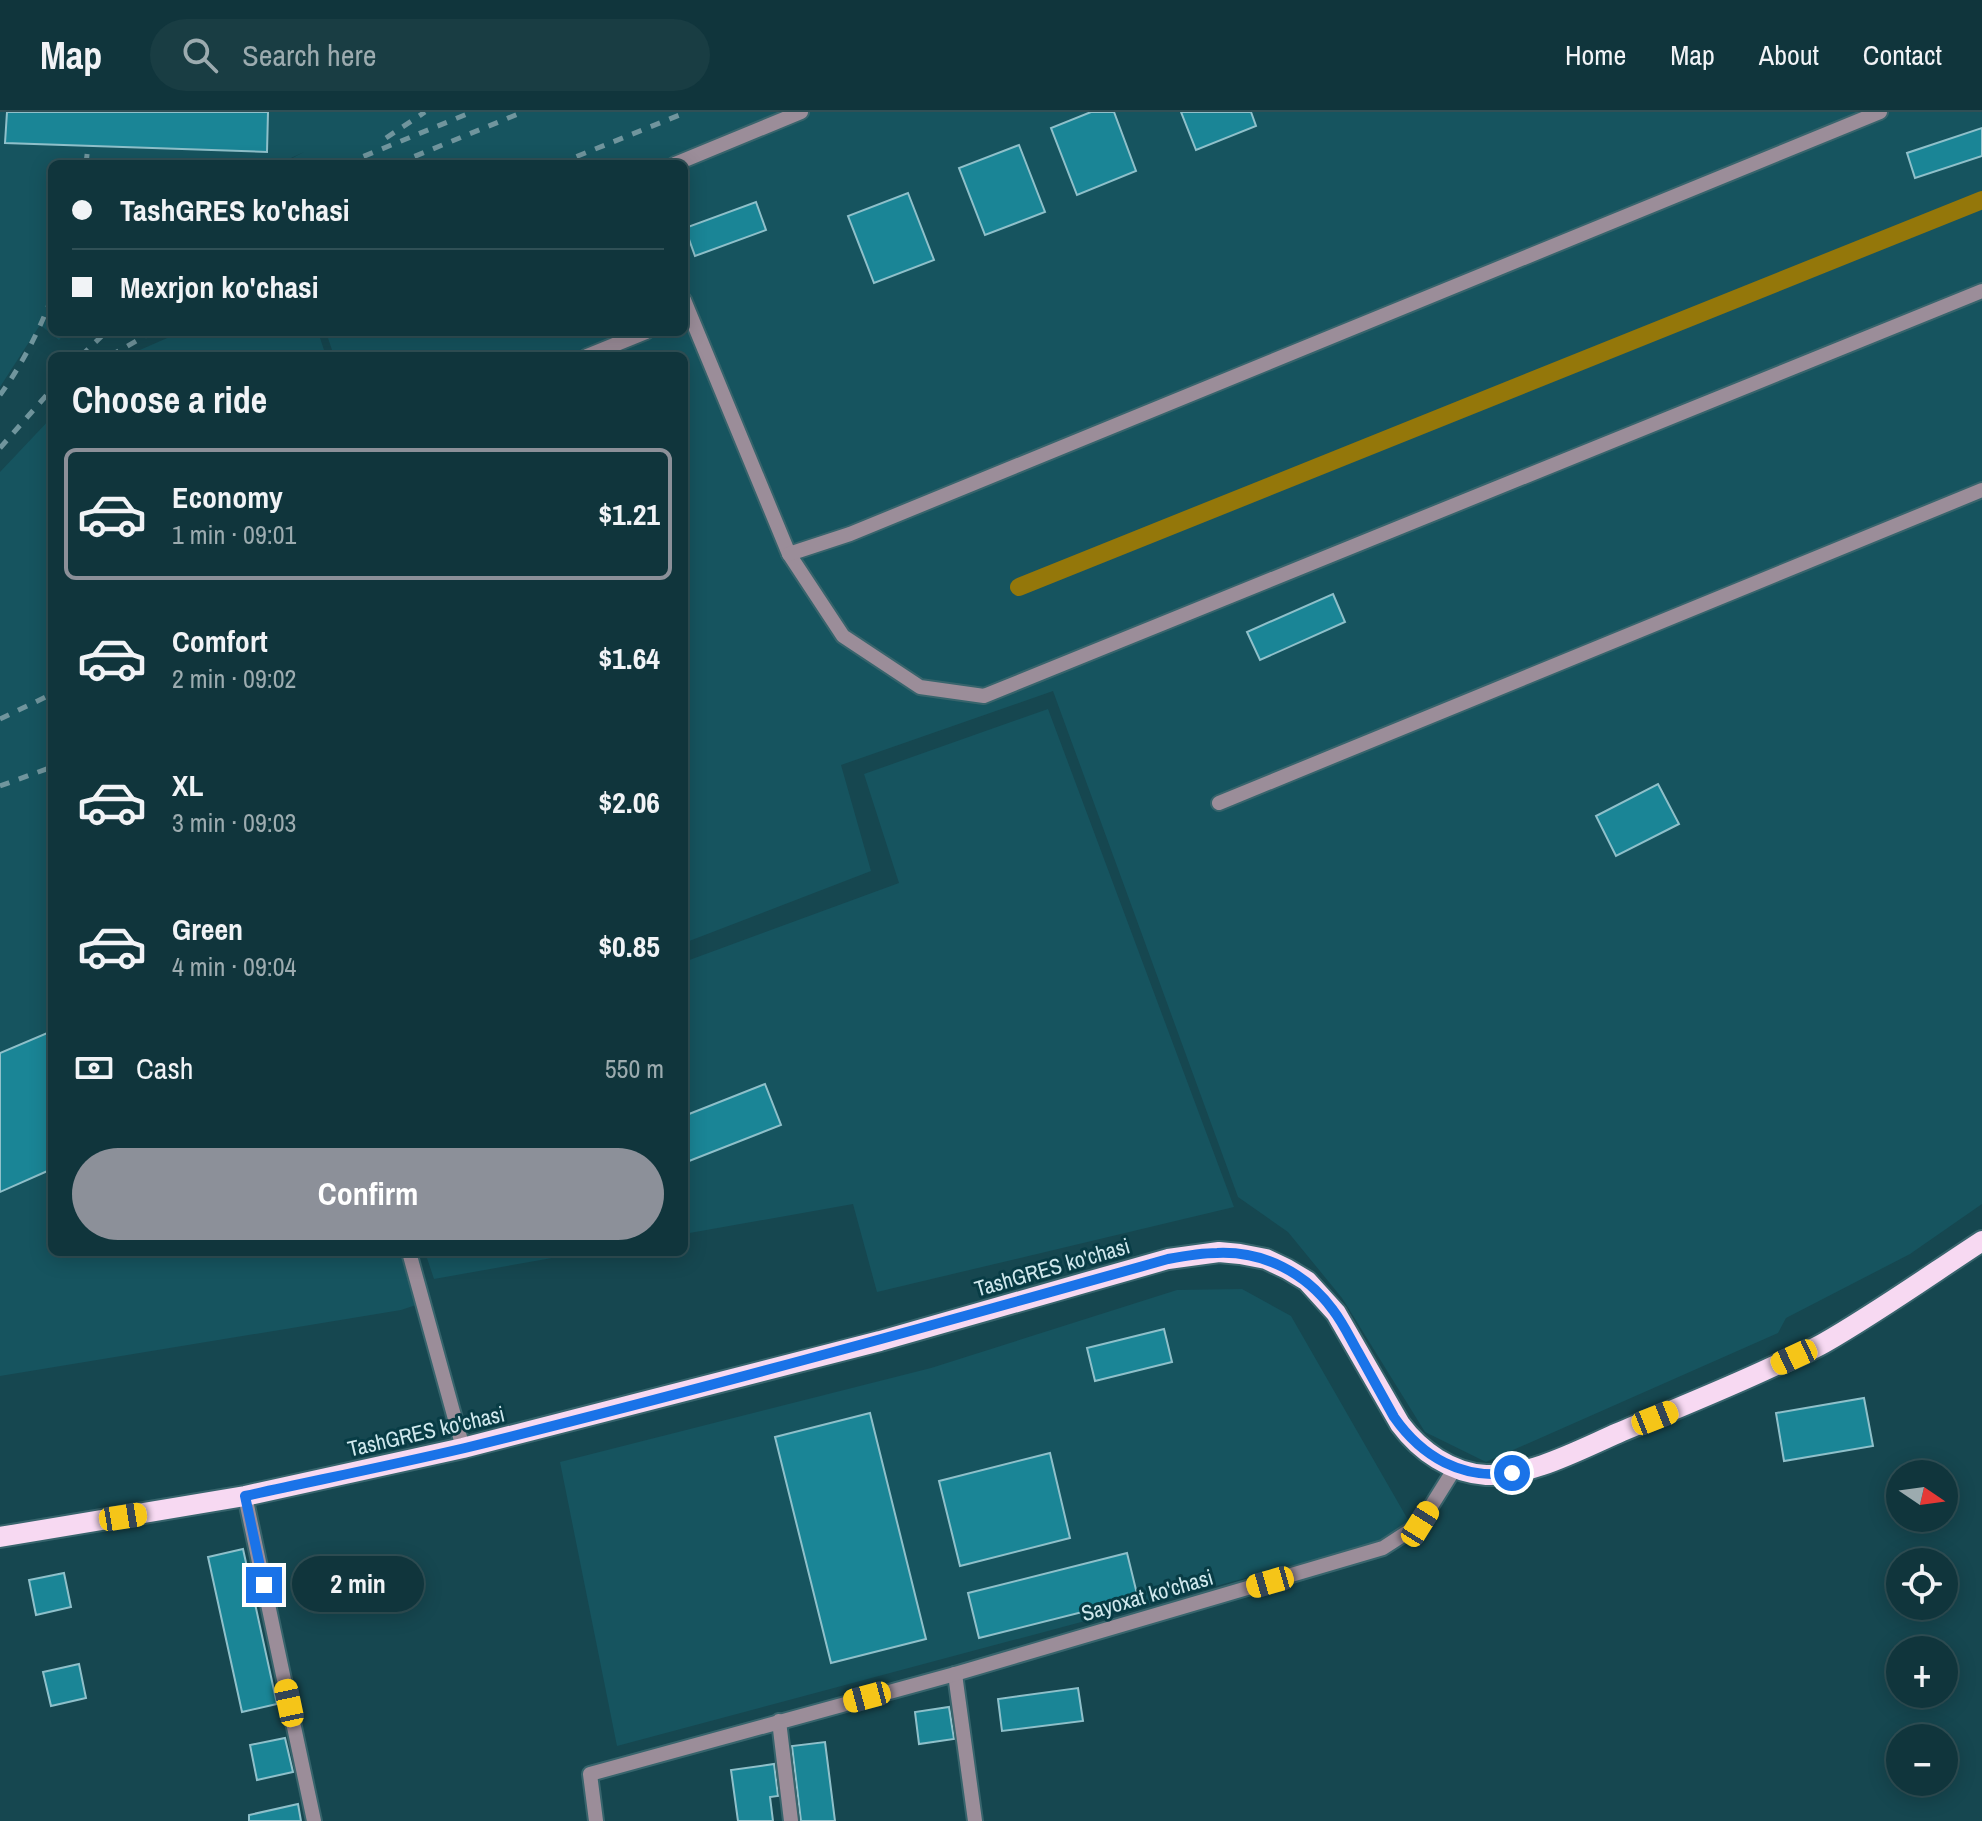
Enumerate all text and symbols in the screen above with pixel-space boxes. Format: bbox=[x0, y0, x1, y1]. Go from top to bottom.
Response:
search box bbox=[150, 19, 710, 91]
text: Map bbox=[40, 30, 102, 81]
icon: search bbox=[178, 33, 222, 77]
text: Search here bbox=[242, 35, 376, 75]
text: Home bbox=[1565, 36, 1626, 74]
text: Map bbox=[1670, 36, 1715, 74]
text: About bbox=[1759, 36, 1819, 74]
text: Contact bbox=[1863, 36, 1942, 74]
text: TashGRES ko'chasi bbox=[120, 190, 350, 230]
text: Mexrjon ko'chasi bbox=[120, 267, 319, 307]
text: Choose a ride bbox=[72, 376, 267, 424]
text: Economy bbox=[172, 477, 283, 517]
icon: car bbox=[76, 478, 148, 550]
text: $1.21 bbox=[598, 494, 660, 534]
text: 1 min · 09:01 bbox=[172, 517, 296, 552]
text: Comfort bbox=[172, 621, 268, 661]
icon: car bbox=[76, 622, 148, 694]
text: $1.64 bbox=[598, 638, 660, 678]
text: 2 min · 09:02 bbox=[172, 661, 296, 696]
text: XL bbox=[172, 765, 203, 805]
icon: car bbox=[76, 766, 148, 838]
text: $2.06 bbox=[598, 782, 660, 822]
text: 3 min · 09:03 bbox=[172, 805, 296, 840]
text: Green bbox=[172, 909, 243, 949]
icon: car bbox=[76, 910, 148, 982]
text: $0.85 bbox=[598, 926, 660, 966]
text: 4 min · 09:04 bbox=[172, 949, 296, 984]
icon: cash bbox=[72, 1046, 116, 1090]
text: Cash bbox=[136, 1048, 193, 1088]
text: 550 m bbox=[605, 1051, 664, 1086]
button: Confirm bbox=[72, 1148, 664, 1240]
street label: TashGRES ko'chasi bbox=[971, 1230, 1133, 1304]
car bbox=[1767, 1336, 1821, 1378]
street label: TashGRES ko'chasi bbox=[345, 1398, 507, 1464]
car bbox=[1628, 1398, 1682, 1438]
route start bbox=[1494, 1455, 1530, 1491]
north arrow bbox=[1886, 1460, 1958, 1532]
map controls bbox=[1886, 1460, 1958, 1796]
car bbox=[1397, 1497, 1443, 1551]
car bbox=[97, 1501, 149, 1533]
button: locate bbox=[1886, 1548, 1958, 1620]
callout: 2 min bbox=[292, 1557, 424, 1613]
street label: Sayoxat ko'chasi bbox=[1078, 1562, 1216, 1628]
car bbox=[1244, 1564, 1296, 1600]
text: 2 min bbox=[330, 1566, 386, 1601]
route end bbox=[246, 1567, 282, 1603]
button: + bbox=[1886, 1636, 1958, 1708]
car bbox=[272, 1677, 306, 1729]
car bbox=[841, 1679, 893, 1715]
button: − bbox=[1886, 1724, 1958, 1796]

